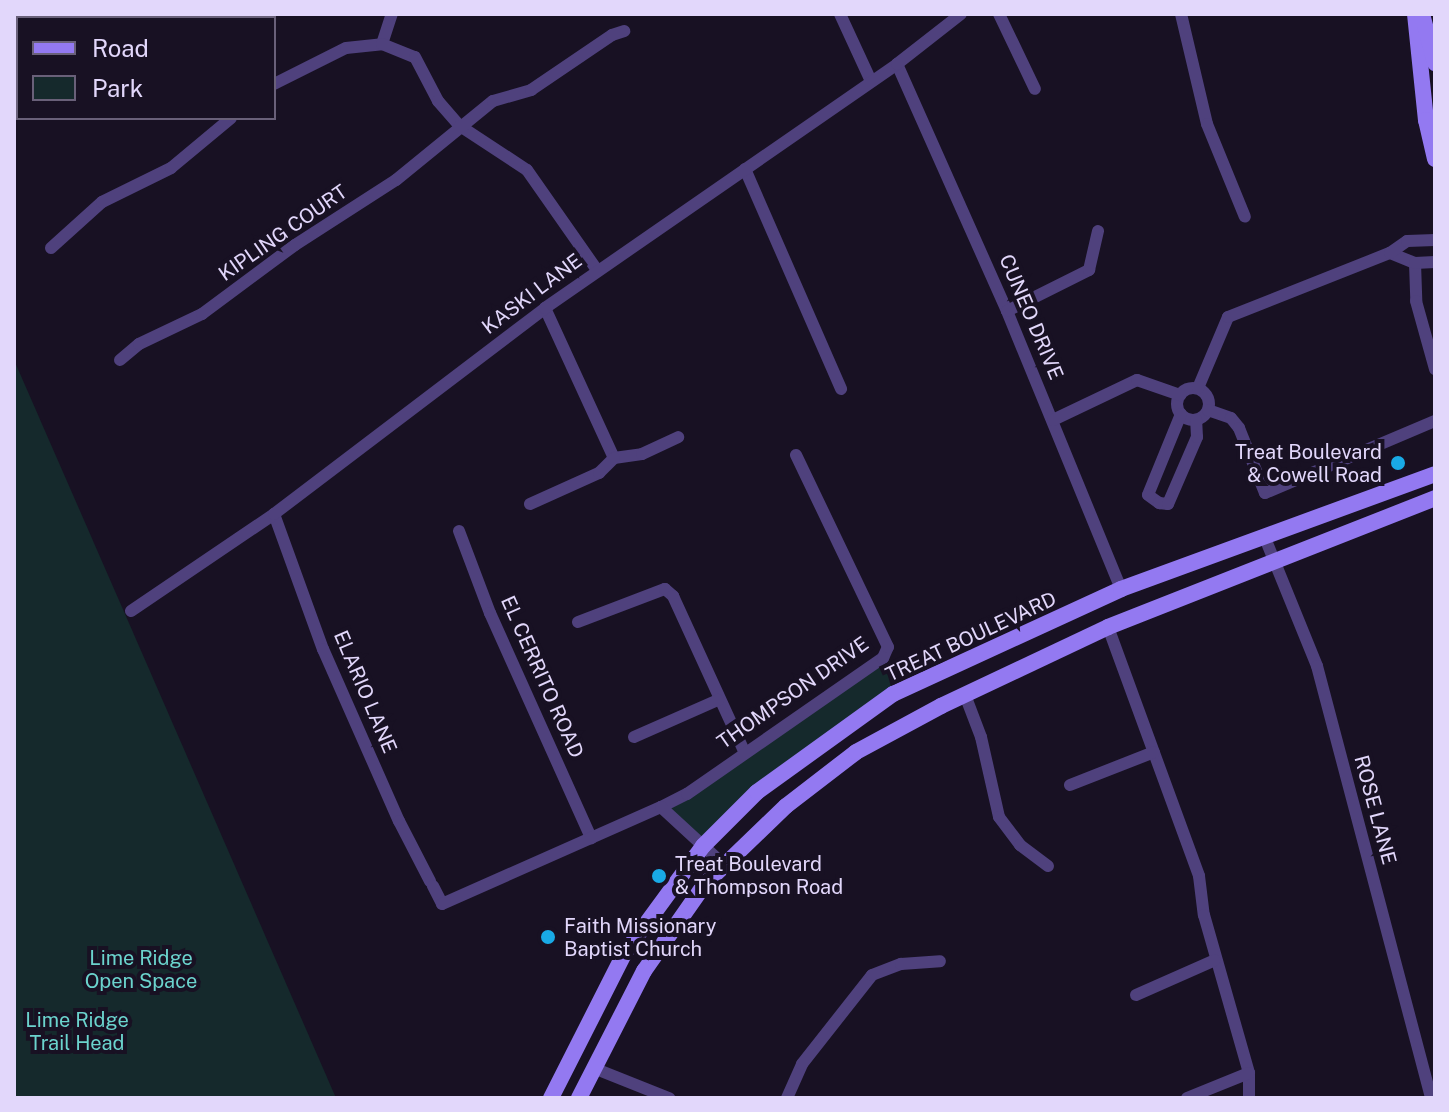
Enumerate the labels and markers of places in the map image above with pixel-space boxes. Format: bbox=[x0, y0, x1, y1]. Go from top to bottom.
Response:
place label: Treat Boulevard & Cowell Road bbox=[1235, 440, 1382, 487]
marker: Treat Boulevard & Cowell Road bbox=[1389, 454, 1407, 472]
place label: Treat Boulevard & Thompson Road bbox=[675, 852, 843, 899]
marker: Treat Boulevard & Thompson Road bbox=[650, 867, 668, 885]
place label: Faith Missionary Baptist Church bbox=[564, 914, 716, 961]
marker: Faith Missionary Baptist Church bbox=[539, 928, 557, 946]

